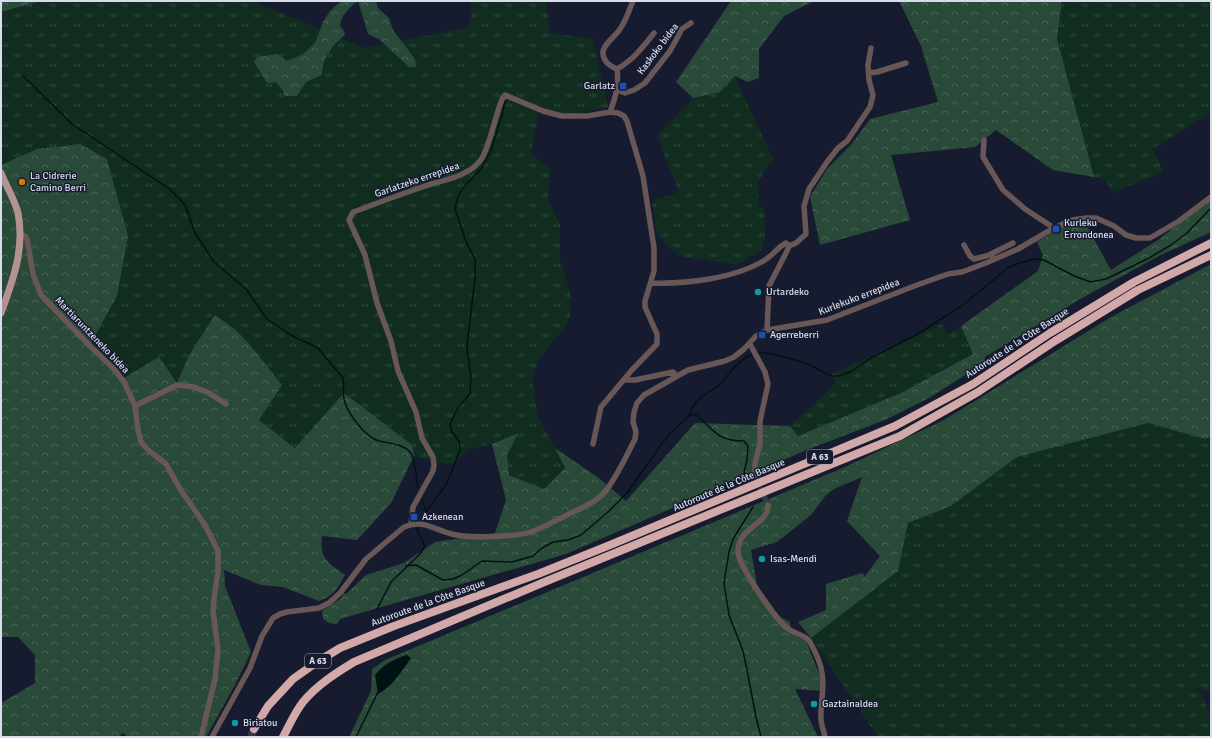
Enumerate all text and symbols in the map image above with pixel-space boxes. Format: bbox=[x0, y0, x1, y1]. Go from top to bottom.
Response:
street label: Kaskoko bidea bbox=[635, 21, 681, 77]
place label: Garlatz bbox=[584, 80, 616, 92]
marker: Garlatz bbox=[618, 81, 628, 91]
street label: Garlatzeko errepidea bbox=[373, 160, 461, 200]
place label: La Cidrerie Camino Berri bbox=[30, 170, 86, 194]
marker: La Cidrerie Camino Berri bbox=[17, 177, 27, 187]
place label: Kurleku Errondonea bbox=[1064, 217, 1114, 241]
marker: Kurleku Errondonea bbox=[1051, 224, 1061, 234]
street label: Kurlekuko errepidea bbox=[817, 276, 901, 318]
place label: Urtardeko bbox=[766, 286, 809, 298]
marker: Urtardeko bbox=[753, 287, 763, 297]
street label: Martiaruntzeneko bidea bbox=[52, 294, 132, 376]
street label: Autoroute de la Côte Basque bbox=[963, 305, 1071, 381]
place label: Agerreberri bbox=[770, 329, 819, 341]
marker: Agerreberri bbox=[757, 330, 767, 340]
road number: A 63 bbox=[807, 450, 833, 464]
street label: Autoroute de la Côte Basque bbox=[671, 456, 787, 514]
place label: Azkenean bbox=[422, 511, 463, 523]
marker: Azkenean bbox=[409, 512, 419, 522]
place label: Isas-Mendi bbox=[770, 553, 817, 565]
marker: Isas-Mendi bbox=[757, 554, 767, 564]
street label: Autoroute de la Côte Basque bbox=[369, 577, 487, 629]
road number: A 63 bbox=[305, 654, 331, 668]
place label: Gaztainaldea bbox=[822, 698, 878, 710]
marker: Gaztainaldea bbox=[809, 699, 819, 709]
place label: Biriatou bbox=[243, 717, 277, 729]
marker: Biriatou bbox=[230, 718, 240, 728]

